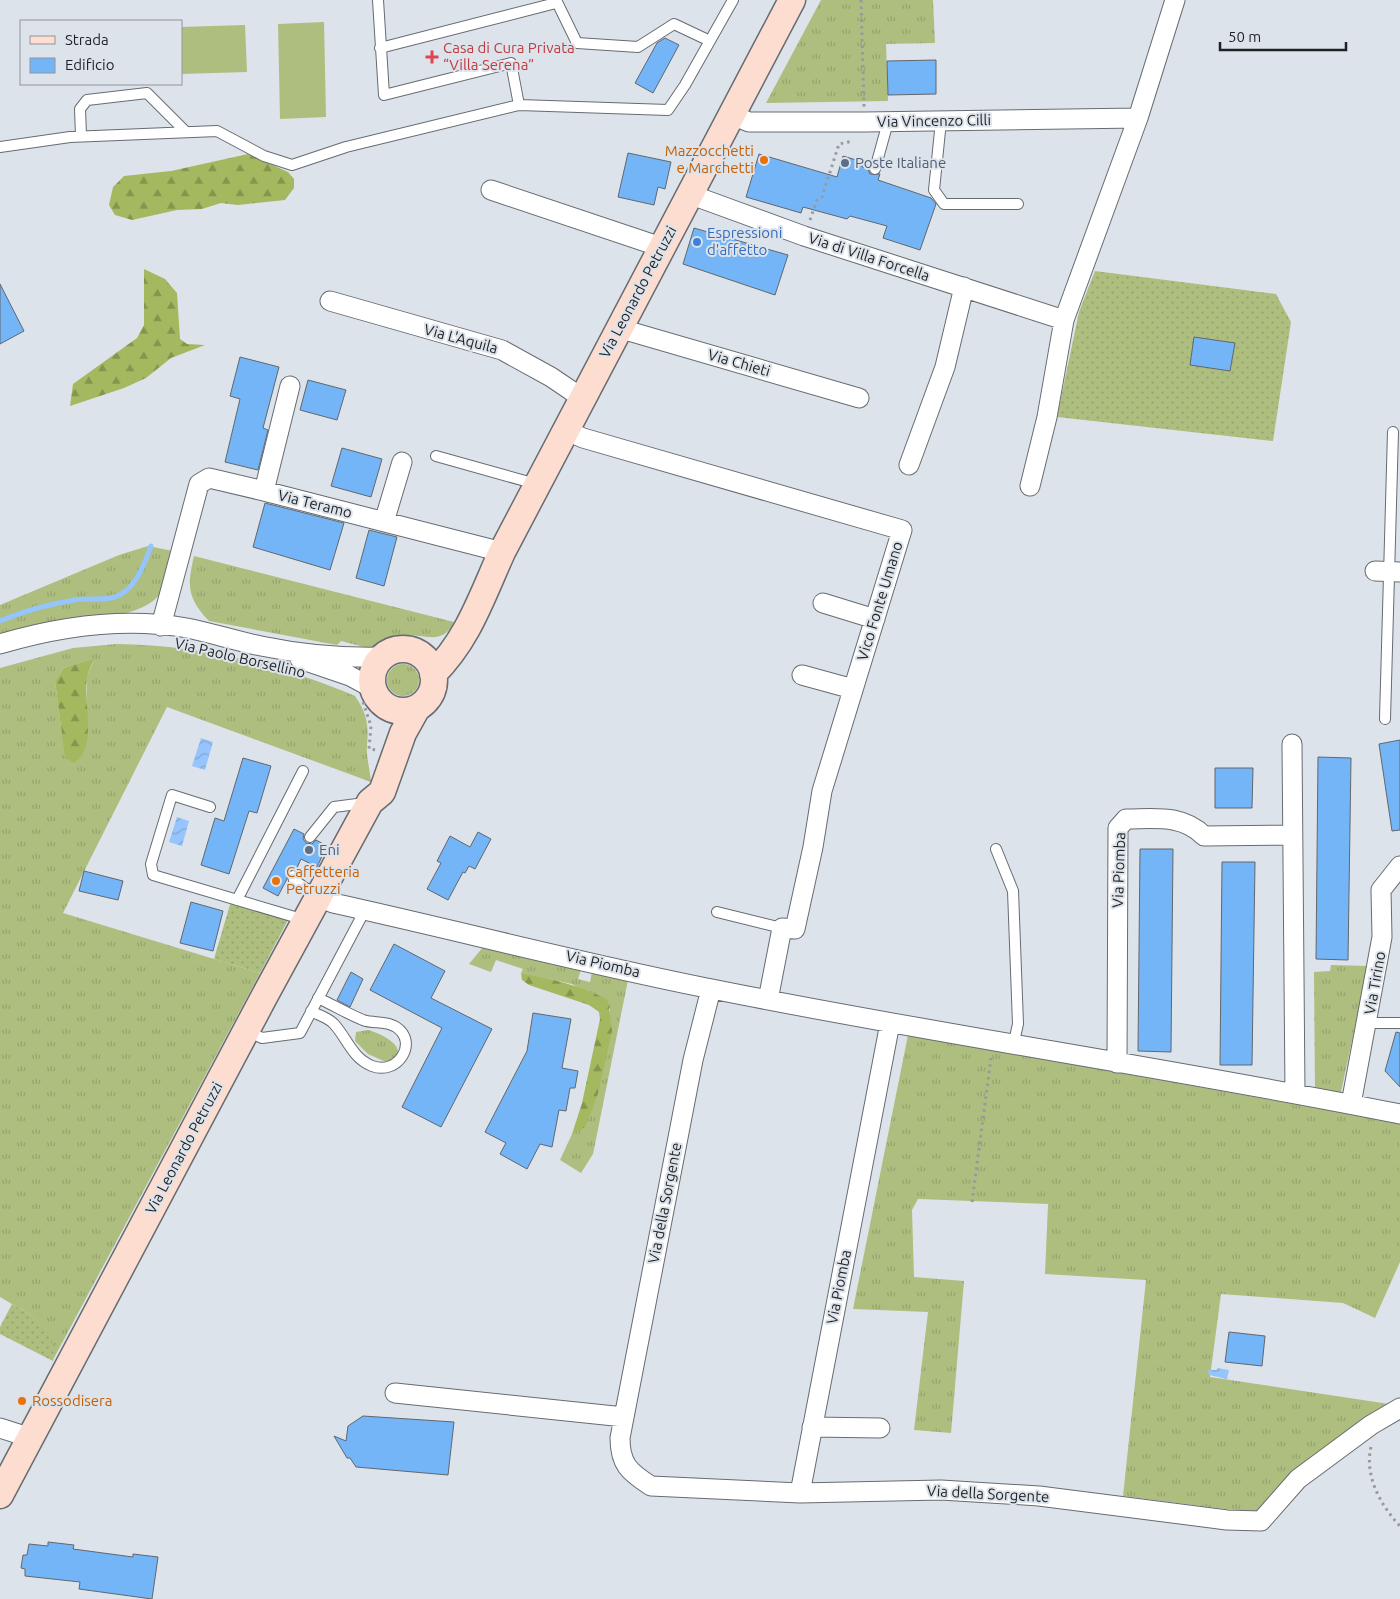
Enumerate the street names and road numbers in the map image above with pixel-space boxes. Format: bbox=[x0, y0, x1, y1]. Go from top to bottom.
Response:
street label: Via Vincenzo Cilli bbox=[877, 111, 991, 130]
street label: Via Leonardo Petruzzi bbox=[596, 223, 680, 361]
street label: Via di Villa Forcella bbox=[806, 229, 932, 284]
street label: Via L'Aquila bbox=[422, 320, 500, 357]
street label: Via Chieti bbox=[706, 346, 772, 380]
street label: Via Teramo bbox=[276, 486, 354, 521]
street label: Vico Fonte Umano bbox=[853, 539, 906, 663]
street label: Via Paolo Borsellino bbox=[173, 634, 307, 681]
street label: Via Piomba bbox=[1109, 832, 1128, 908]
street label: Via Piomba bbox=[564, 947, 642, 980]
street label: Via Tirino bbox=[1361, 950, 1388, 1016]
street label: Via Leonardo Petruzzi bbox=[142, 1079, 226, 1217]
street label: Via della Sorgente bbox=[644, 1141, 685, 1265]
street label: Via Piomba bbox=[823, 1248, 854, 1326]
street label: Via della Sorgente bbox=[926, 1482, 1050, 1505]

